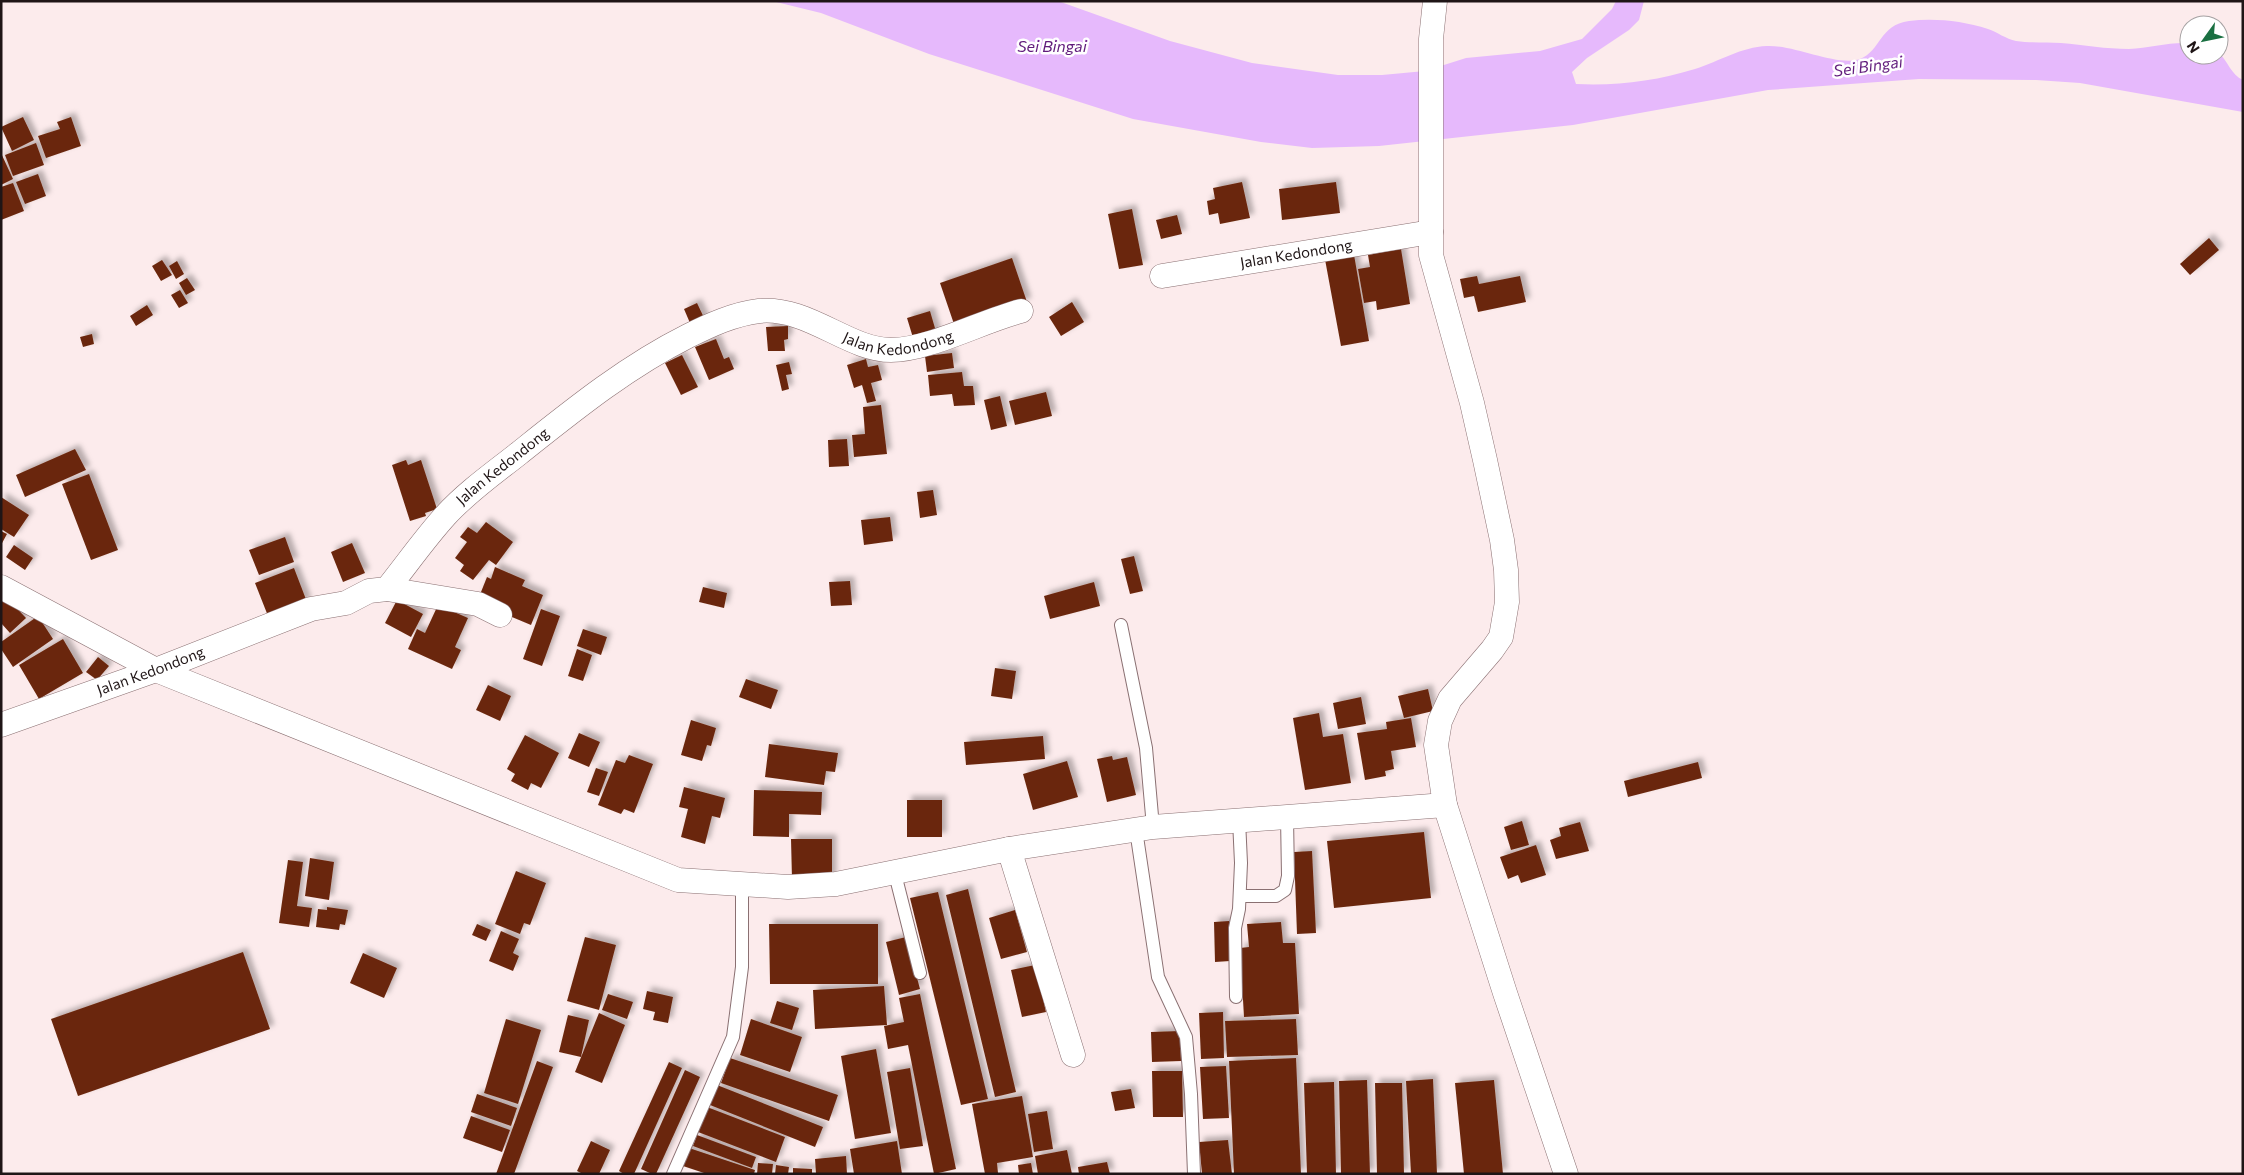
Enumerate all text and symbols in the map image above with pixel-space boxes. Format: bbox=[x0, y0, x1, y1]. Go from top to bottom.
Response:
north arrow bbox=[2179, 15, 2229, 65]
water label: Sei Bingai bbox=[1017, 36, 1088, 55]
text: N bbox=[2183, 38, 2203, 56]
water label: Sei Bingai bbox=[1832, 51, 1905, 80]
street label: Jalan Kedondong bbox=[1239, 235, 1354, 271]
street label: Jalan Kedondong bbox=[840, 326, 955, 358]
street label: Jalan Kedondong bbox=[452, 423, 552, 508]
street label: Jalan Kedondong bbox=[94, 642, 207, 698]

